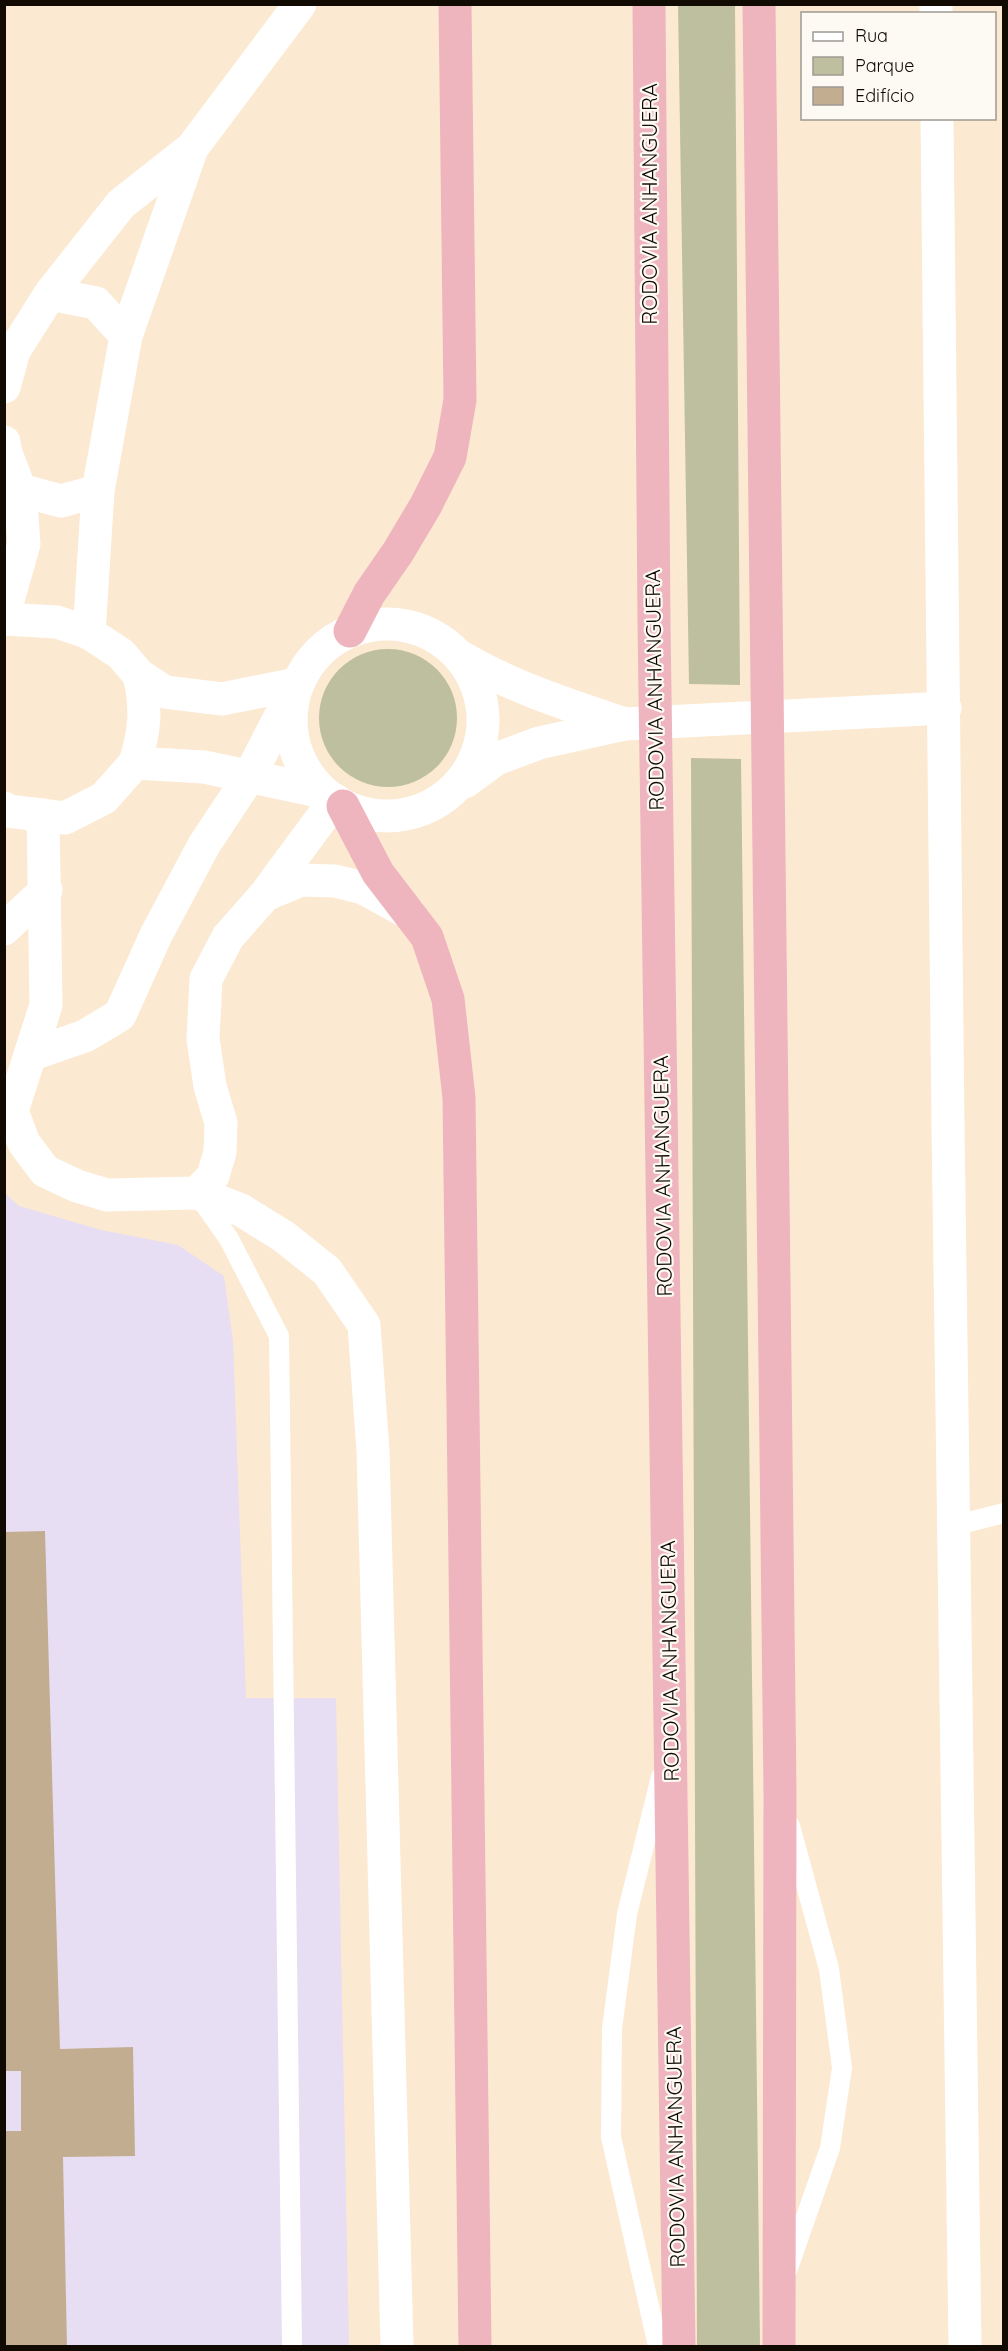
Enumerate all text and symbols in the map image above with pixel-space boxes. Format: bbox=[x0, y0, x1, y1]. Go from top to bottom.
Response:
legend bbox=[801, 12, 996, 120]
text: Rua bbox=[855, 24, 888, 47]
text: Parque bbox=[855, 54, 914, 77]
street label: RODOVIA ANHANGUERA bbox=[636, 83, 662, 325]
text: Edifício bbox=[855, 84, 914, 107]
street label: RODOVIA ANHANGUERA bbox=[639, 569, 669, 811]
street label: RODOVIA ANHANGUERA bbox=[647, 1055, 677, 1297]
street label: RODOVIA ANHANGUERA bbox=[654, 1540, 684, 1782]
street label: RODOVIA ANHANGUERA bbox=[660, 2026, 690, 2268]

